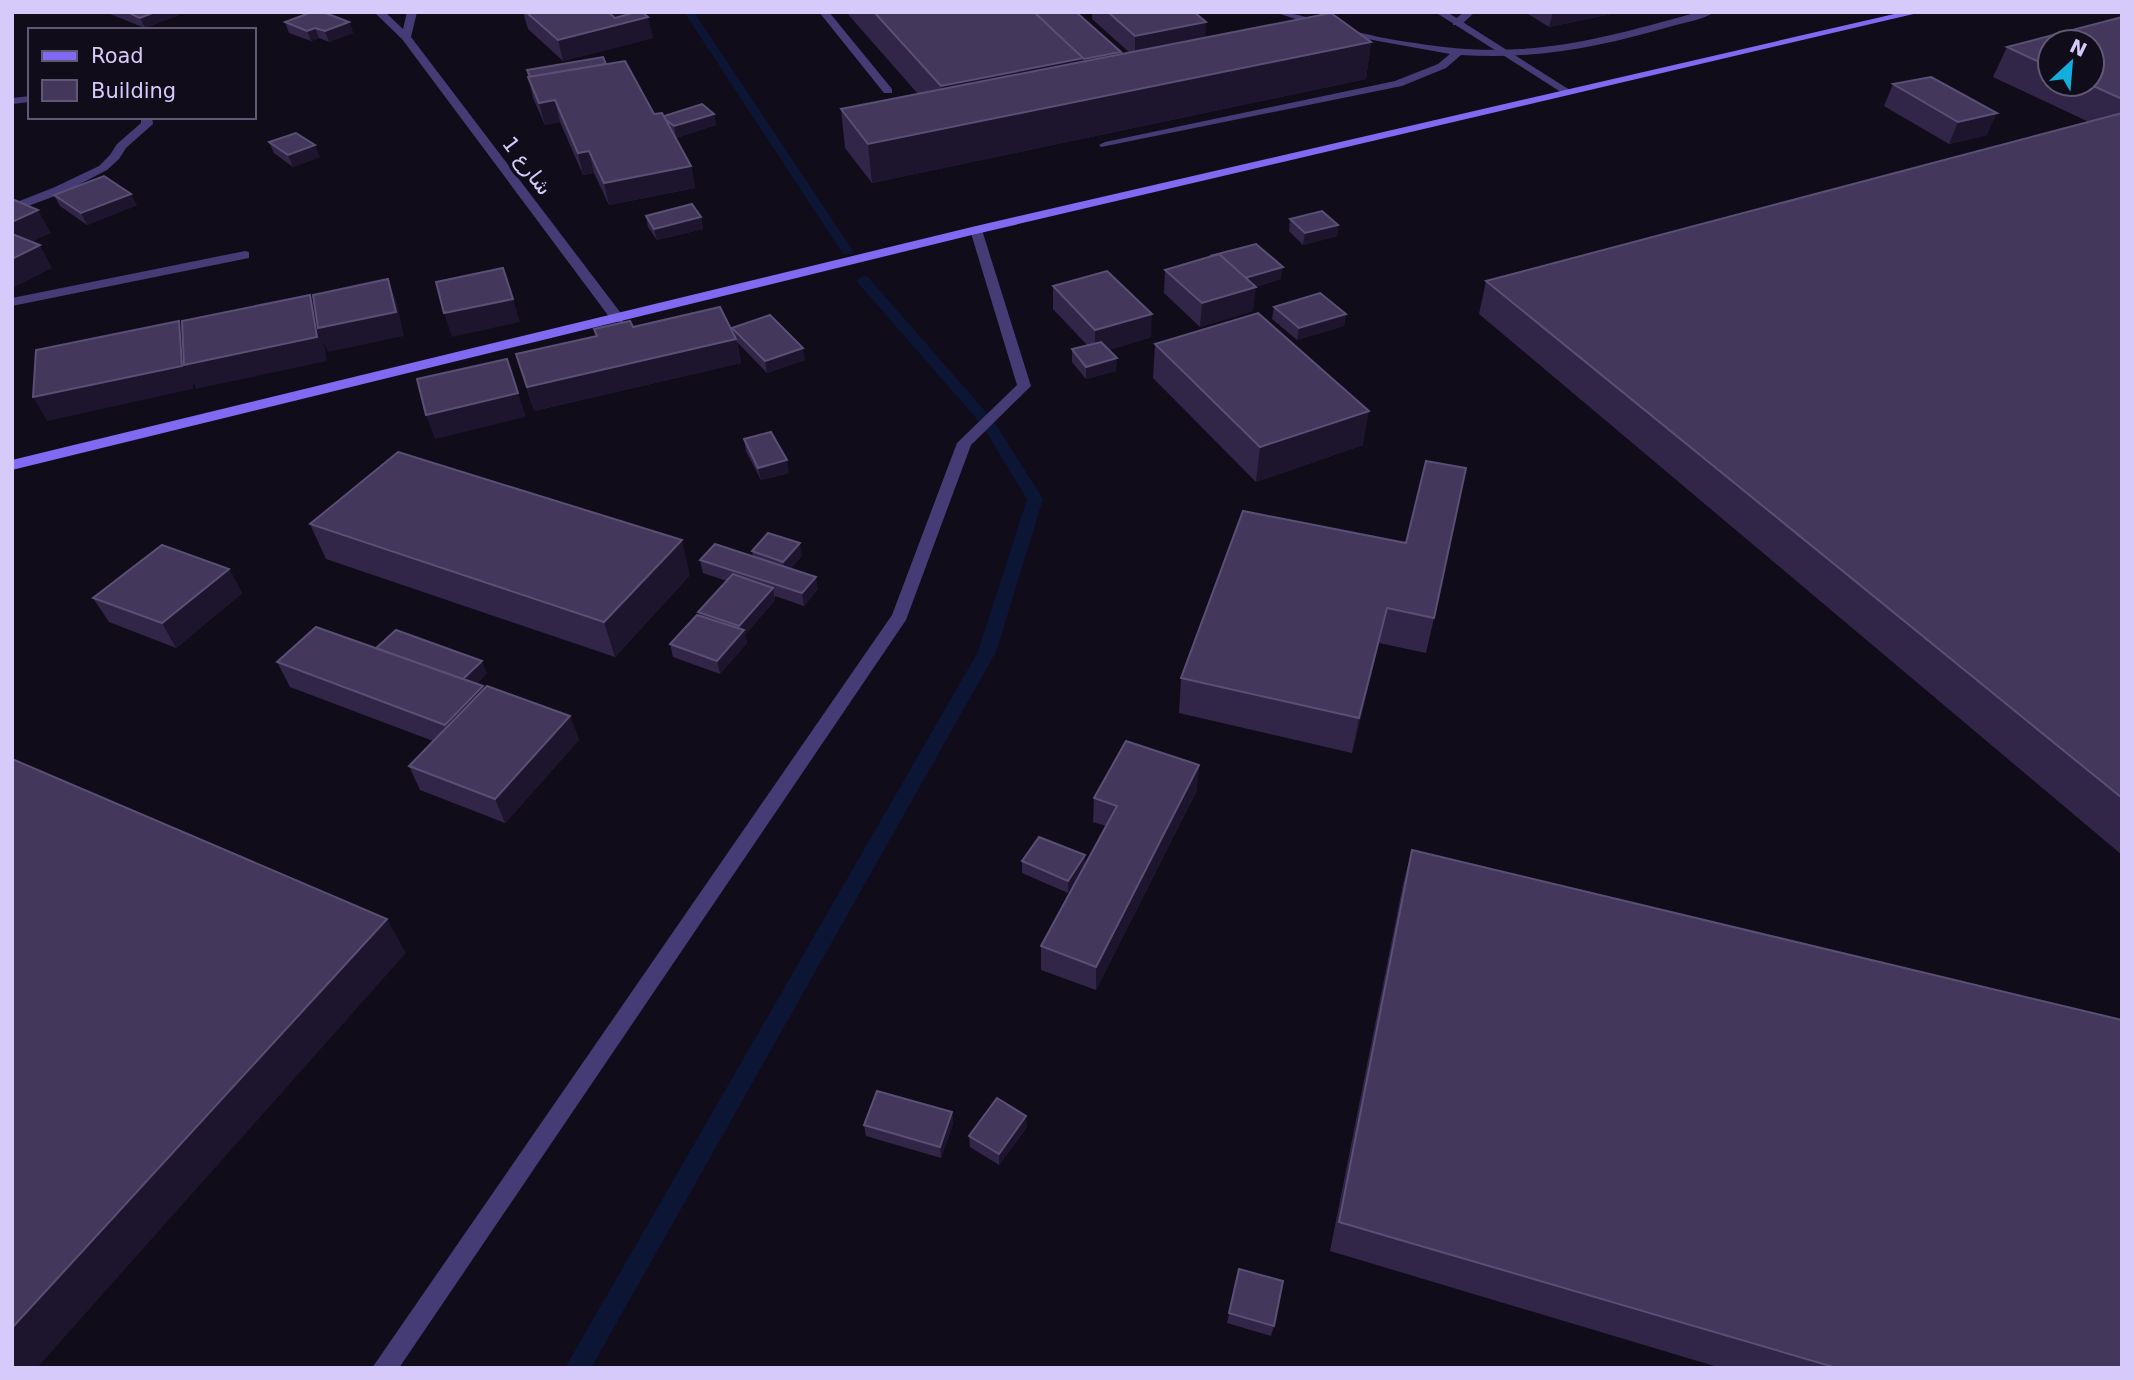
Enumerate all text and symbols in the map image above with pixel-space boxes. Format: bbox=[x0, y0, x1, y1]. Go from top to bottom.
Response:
legend bbox=[28, 28, 256, 119]
north arrow bbox=[2036, 28, 2106, 98]
text: N bbox=[2066, 34, 2090, 61]
text: Road bbox=[91, 44, 144, 68]
text: Building bbox=[91, 79, 176, 103]
street label: شارع 1 bbox=[497, 132, 557, 200]

